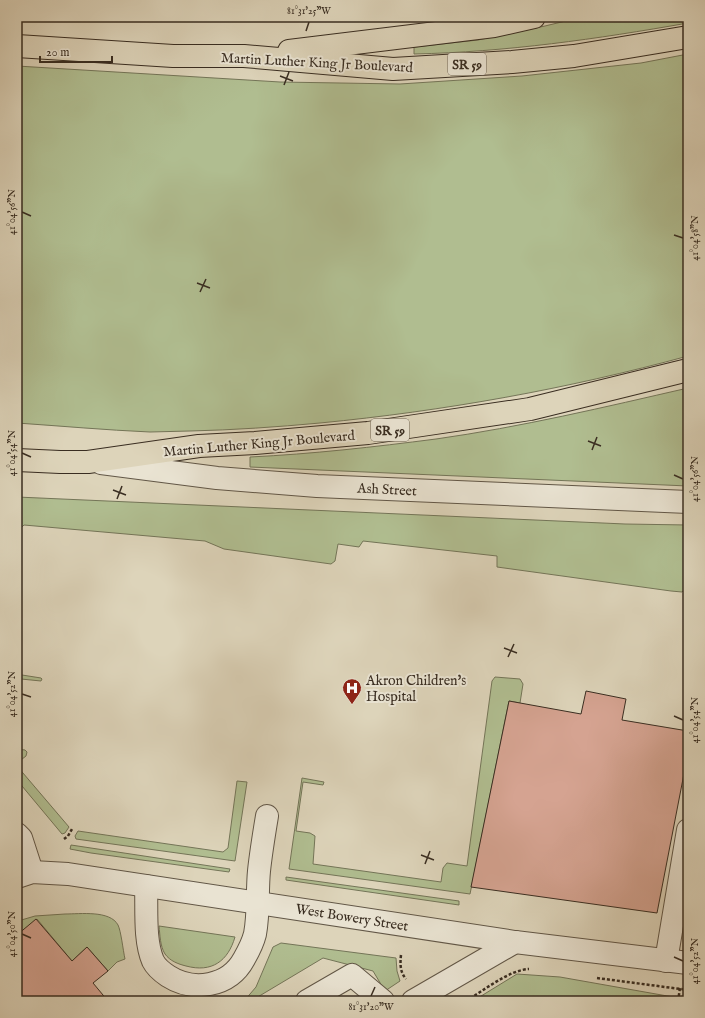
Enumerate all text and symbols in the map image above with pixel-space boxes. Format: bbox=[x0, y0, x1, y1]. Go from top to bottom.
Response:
text: 81°31'25"W bbox=[287, 5, 331, 18]
scale bar bbox=[40, 38, 112, 64]
text: 20 m bbox=[46, 45, 69, 60]
street label: Martin Luther King Jr Boulevard bbox=[221, 49, 414, 77]
road number: SR 59 bbox=[448, 53, 486, 75]
text: 41°04'56"N bbox=[6, 189, 19, 235]
text: 41°04'58"N bbox=[689, 215, 702, 261]
road number: SR 59 bbox=[371, 419, 409, 441]
street label: Martin Luther King Jr Boulevard bbox=[163, 427, 356, 461]
text: 41°04'54"N bbox=[6, 429, 19, 476]
text: 41°04'56"N bbox=[689, 456, 702, 502]
street label: Ash Street bbox=[356, 479, 417, 501]
text: 41°04'52"N bbox=[6, 671, 19, 717]
place label: Akron Children's Hospital bbox=[365, 672, 466, 706]
hospital icon: Akron Children's Hospital bbox=[341, 677, 363, 705]
text: 41°04'54"N bbox=[689, 696, 702, 743]
street label: West Bowery Street bbox=[294, 900, 410, 936]
text: 41°04'50"N bbox=[6, 910, 19, 957]
text: 41°04'52"N bbox=[689, 938, 702, 984]
text: 81°31'20"W bbox=[348, 1001, 394, 1014]

